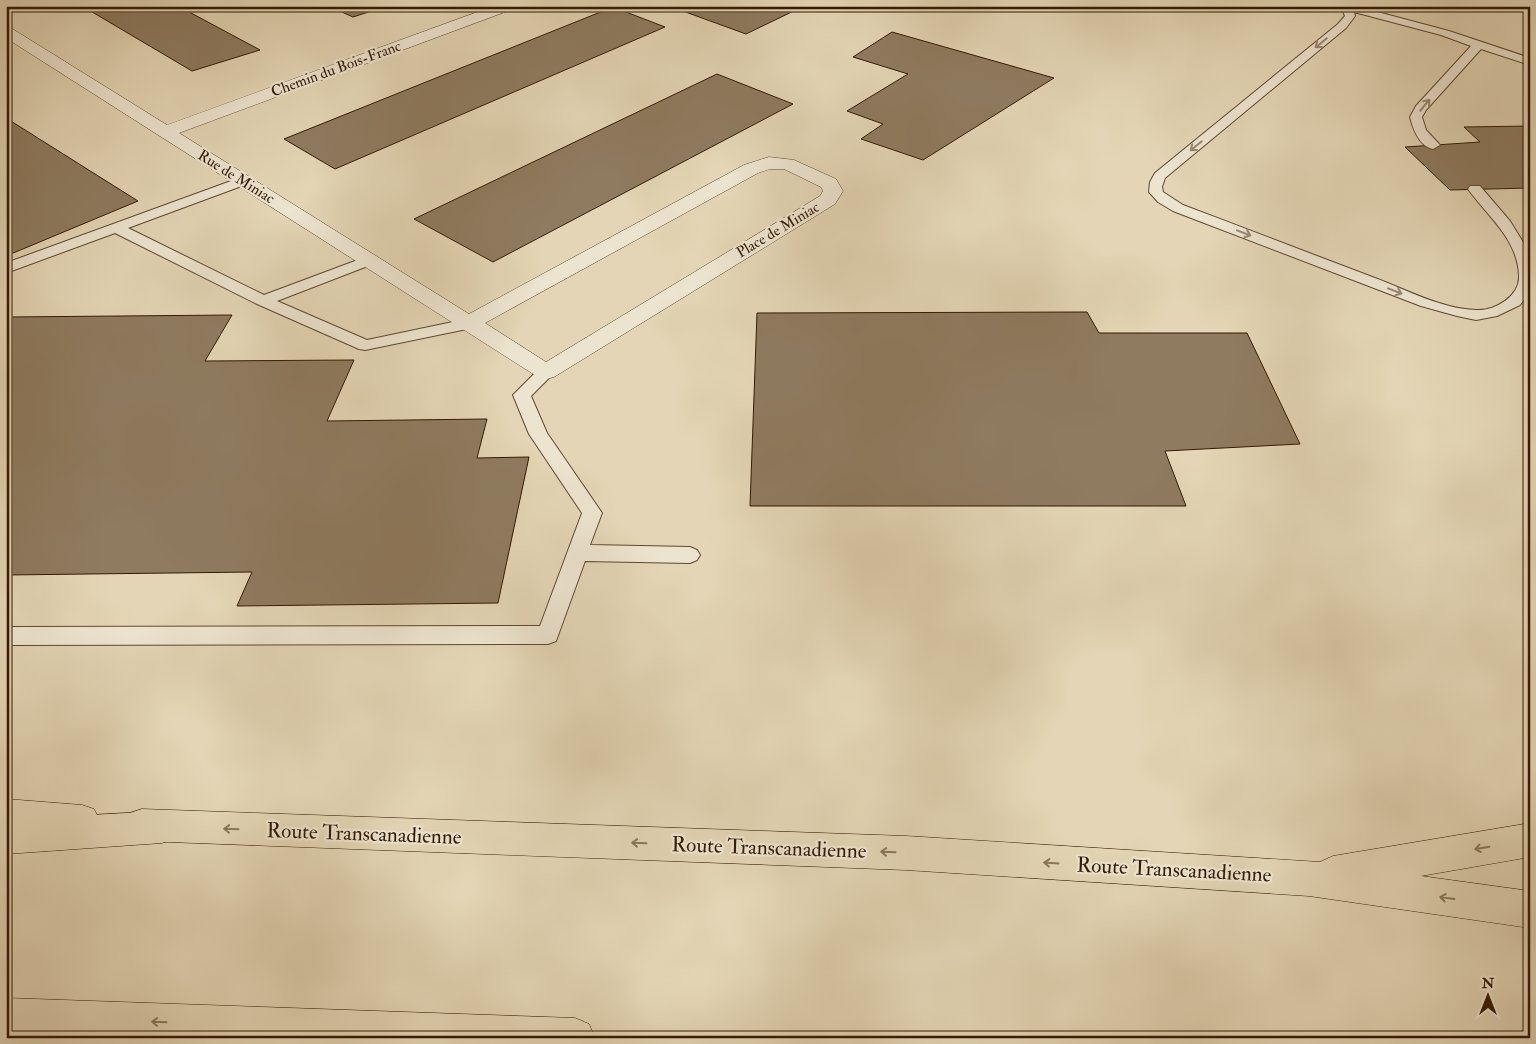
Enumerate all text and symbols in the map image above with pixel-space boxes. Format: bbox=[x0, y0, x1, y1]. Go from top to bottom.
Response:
street label: Chemin du Bois-Franc bbox=[268, 37, 404, 101]
one-way arrow bbox=[1315, 38, 1328, 49]
one-way arrow bbox=[1419, 99, 1430, 112]
one-way arrow bbox=[1190, 141, 1203, 152]
street label: Rue de Miniac bbox=[194, 146, 278, 208]
street label: Place de Miniac bbox=[733, 198, 823, 262]
one-way arrow bbox=[1235, 229, 1251, 238]
one-way arrow bbox=[1387, 287, 1403, 296]
street label: Route Transcanadienne bbox=[266, 817, 462, 851]
one-way arrow bbox=[224, 825, 240, 834]
street label: Route Transcanadienne bbox=[671, 831, 867, 865]
one-way arrow bbox=[631, 838, 647, 848]
one-way arrow bbox=[1474, 844, 1490, 854]
one-way arrow bbox=[881, 848, 897, 857]
street label: Route Transcanadienne bbox=[1076, 851, 1272, 889]
one-way arrow bbox=[1043, 858, 1059, 867]
one-way arrow bbox=[1439, 893, 1455, 903]
north arrow bbox=[1464, 972, 1514, 1022]
text: N bbox=[1481, 975, 1495, 992]
one-way arrow bbox=[151, 1018, 167, 1027]

